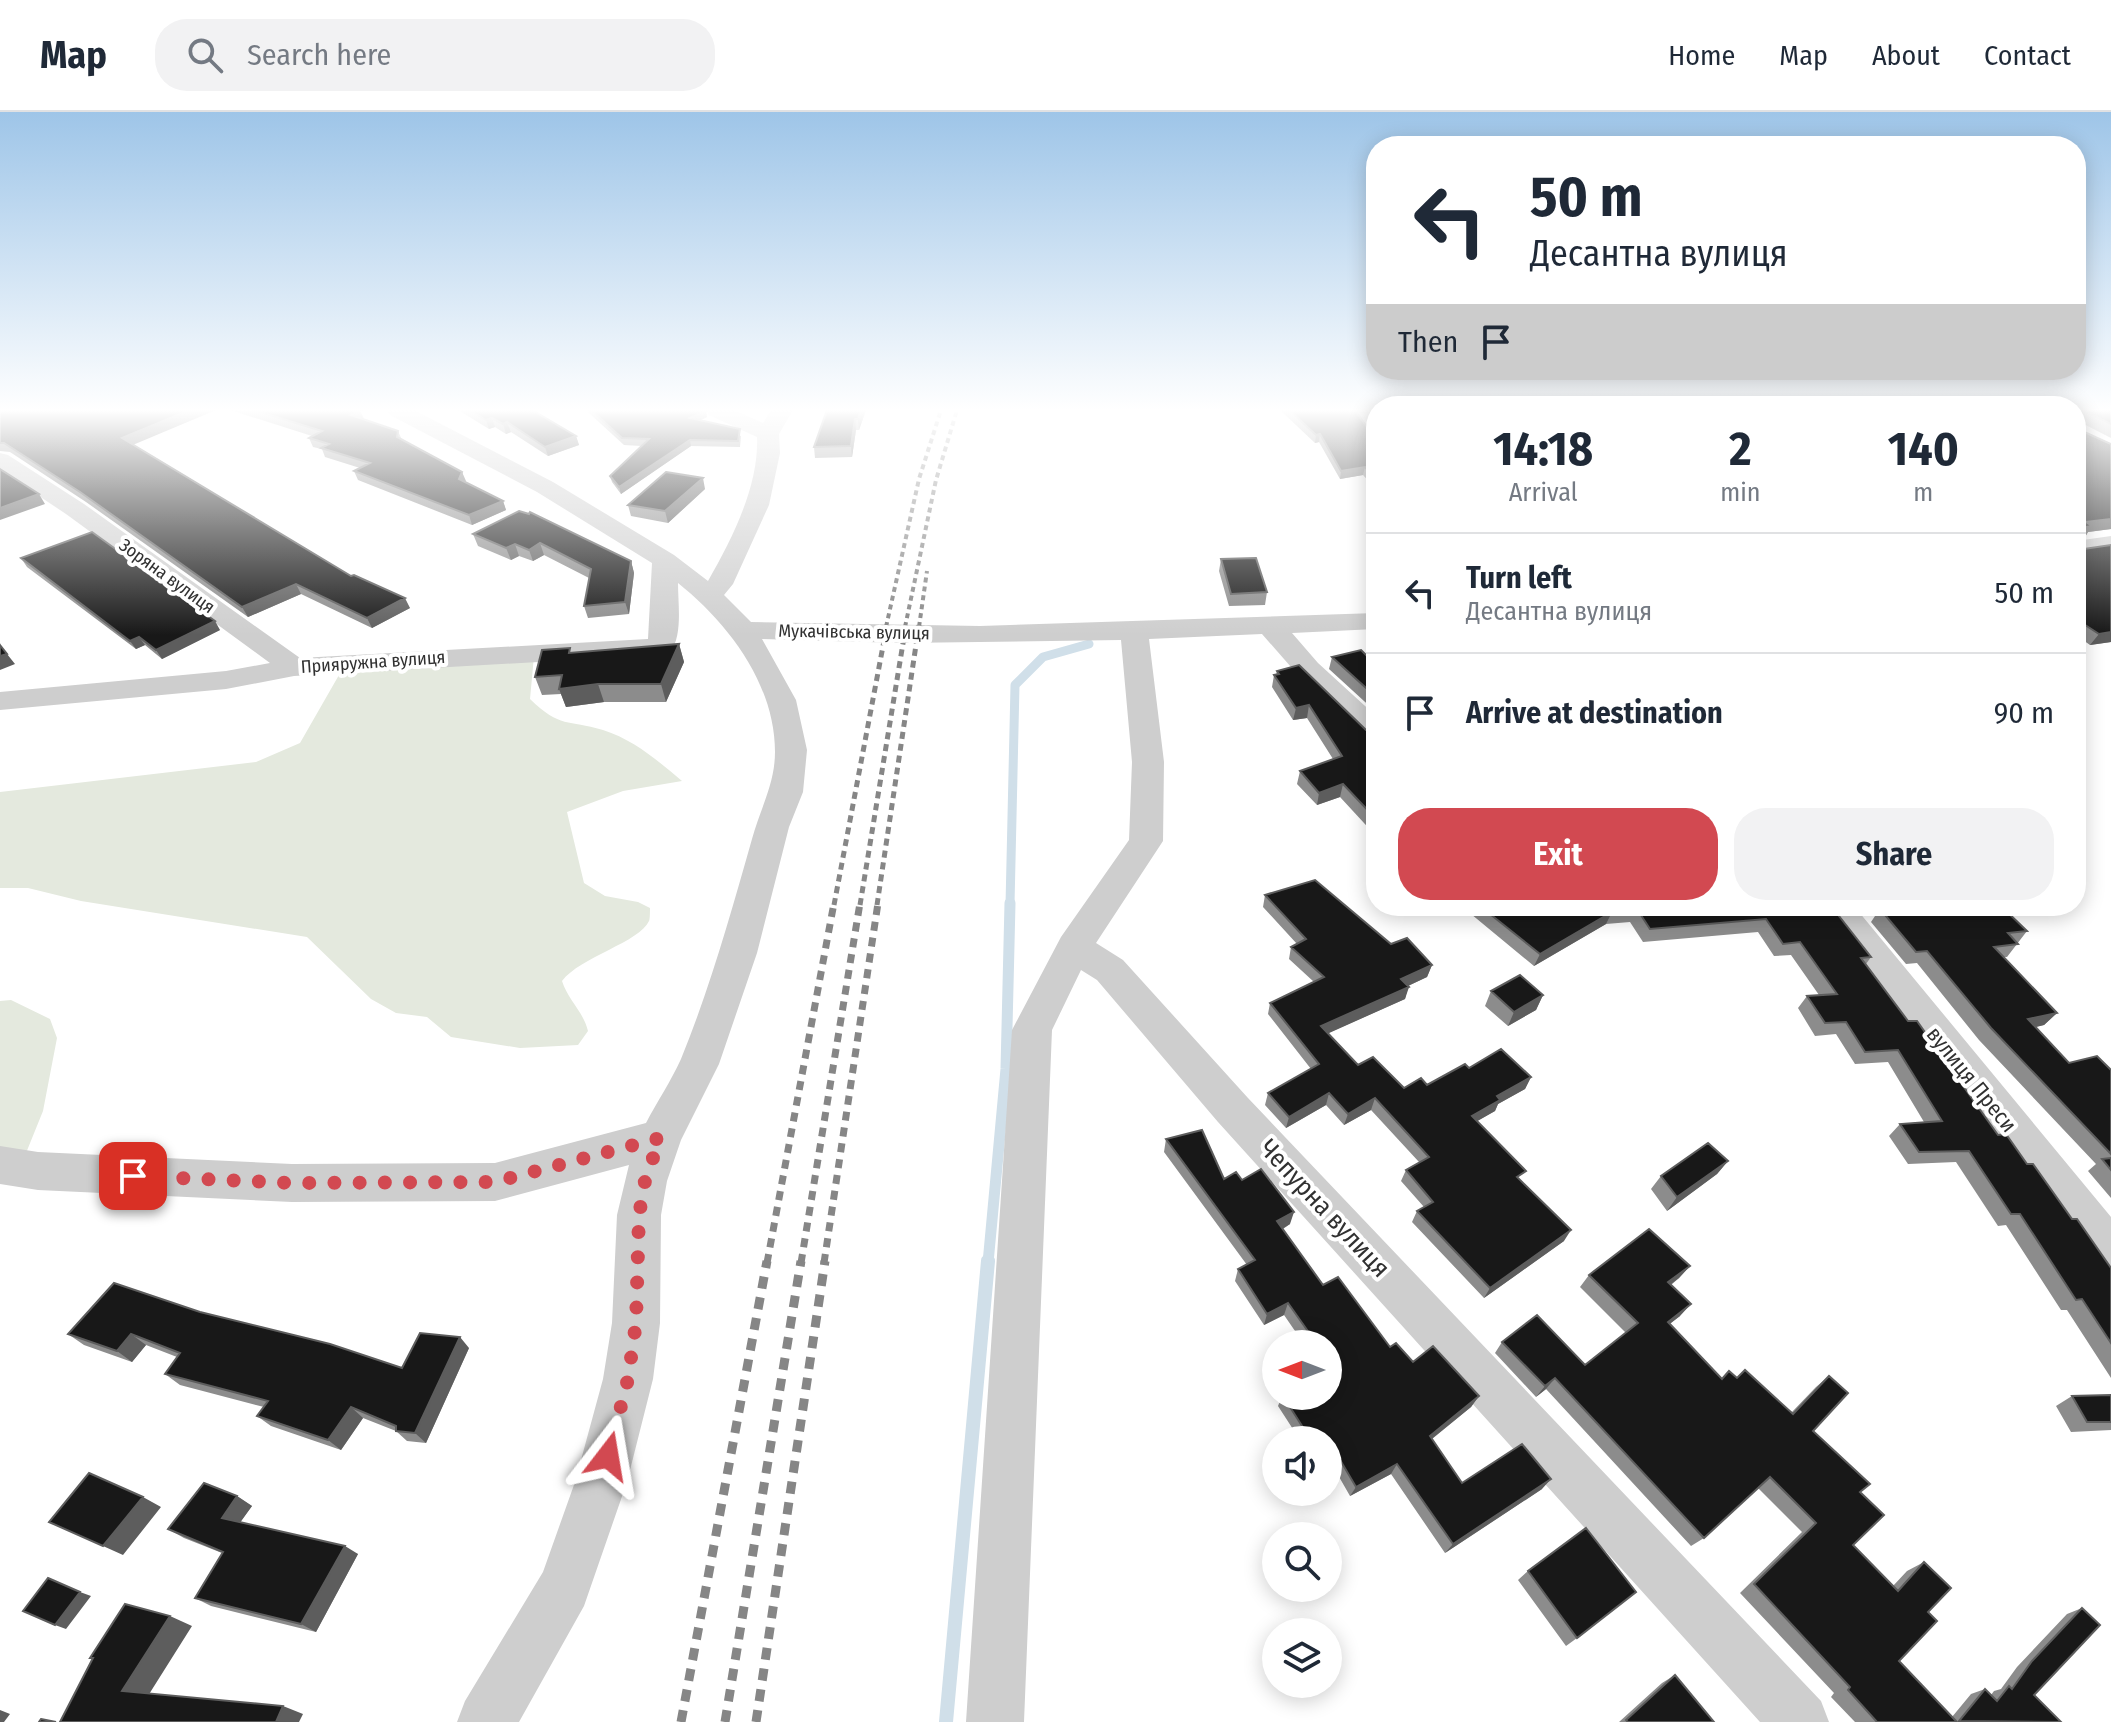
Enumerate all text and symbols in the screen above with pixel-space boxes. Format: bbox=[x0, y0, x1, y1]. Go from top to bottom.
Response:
search box bbox=[155, 19, 715, 91]
text: Map bbox=[40, 32, 107, 78]
icon: search bbox=[183, 33, 227, 77]
text: Search here bbox=[247, 37, 391, 73]
text: Home bbox=[1668, 39, 1735, 72]
text: Map bbox=[1779, 39, 1828, 72]
text: About bbox=[1872, 39, 1940, 72]
text: Contact bbox=[1984, 39, 2071, 72]
text: 50 m bbox=[1530, 164, 1642, 231]
icon: left bbox=[1398, 168, 1502, 272]
text: Десантна вулиця bbox=[1530, 232, 1788, 276]
icon: arrive bbox=[1474, 320, 1518, 364]
text: Then bbox=[1398, 324, 1458, 360]
text: 14:18 bbox=[1493, 420, 1593, 478]
text: 2 bbox=[1729, 420, 1752, 478]
text: 140 bbox=[1888, 420, 1959, 478]
text: Arrival bbox=[1509, 477, 1578, 508]
text: min bbox=[1720, 477, 1761, 508]
text: m bbox=[1913, 477, 1933, 508]
street label: Зоряна вулиця bbox=[115, 534, 219, 618]
text: Turn left bbox=[1466, 560, 1572, 596]
icon: left bbox=[1398, 571, 1442, 615]
text: 50 m bbox=[1994, 575, 2054, 611]
text: Десантна вулиця bbox=[1466, 596, 1652, 627]
street label: Мукачівська вулиця bbox=[778, 620, 930, 644]
street label: Прияружна вулиця bbox=[300, 646, 446, 678]
icon: arrive bbox=[1398, 691, 1442, 735]
text: Arrive at destination bbox=[1466, 695, 1723, 731]
text: 90 m bbox=[1994, 695, 2054, 731]
button: Exit bbox=[1398, 808, 1718, 900]
button: Share bbox=[1734, 808, 2054, 900]
street label: вулиця Преси bbox=[1921, 1021, 2022, 1138]
street label: Чепурна вулиця bbox=[1253, 1133, 1396, 1284]
pin bbox=[99, 1142, 167, 1210]
icon: arrive bbox=[111, 1154, 155, 1198]
north arrow bbox=[1262, 1330, 1342, 1410]
map controls bbox=[1262, 1330, 1342, 1698]
position arrow bbox=[566, 1414, 650, 1498]
button: sound bbox=[1262, 1426, 1342, 1506]
button: search bbox=[1262, 1522, 1342, 1602]
button: layers bbox=[1262, 1618, 1342, 1698]

